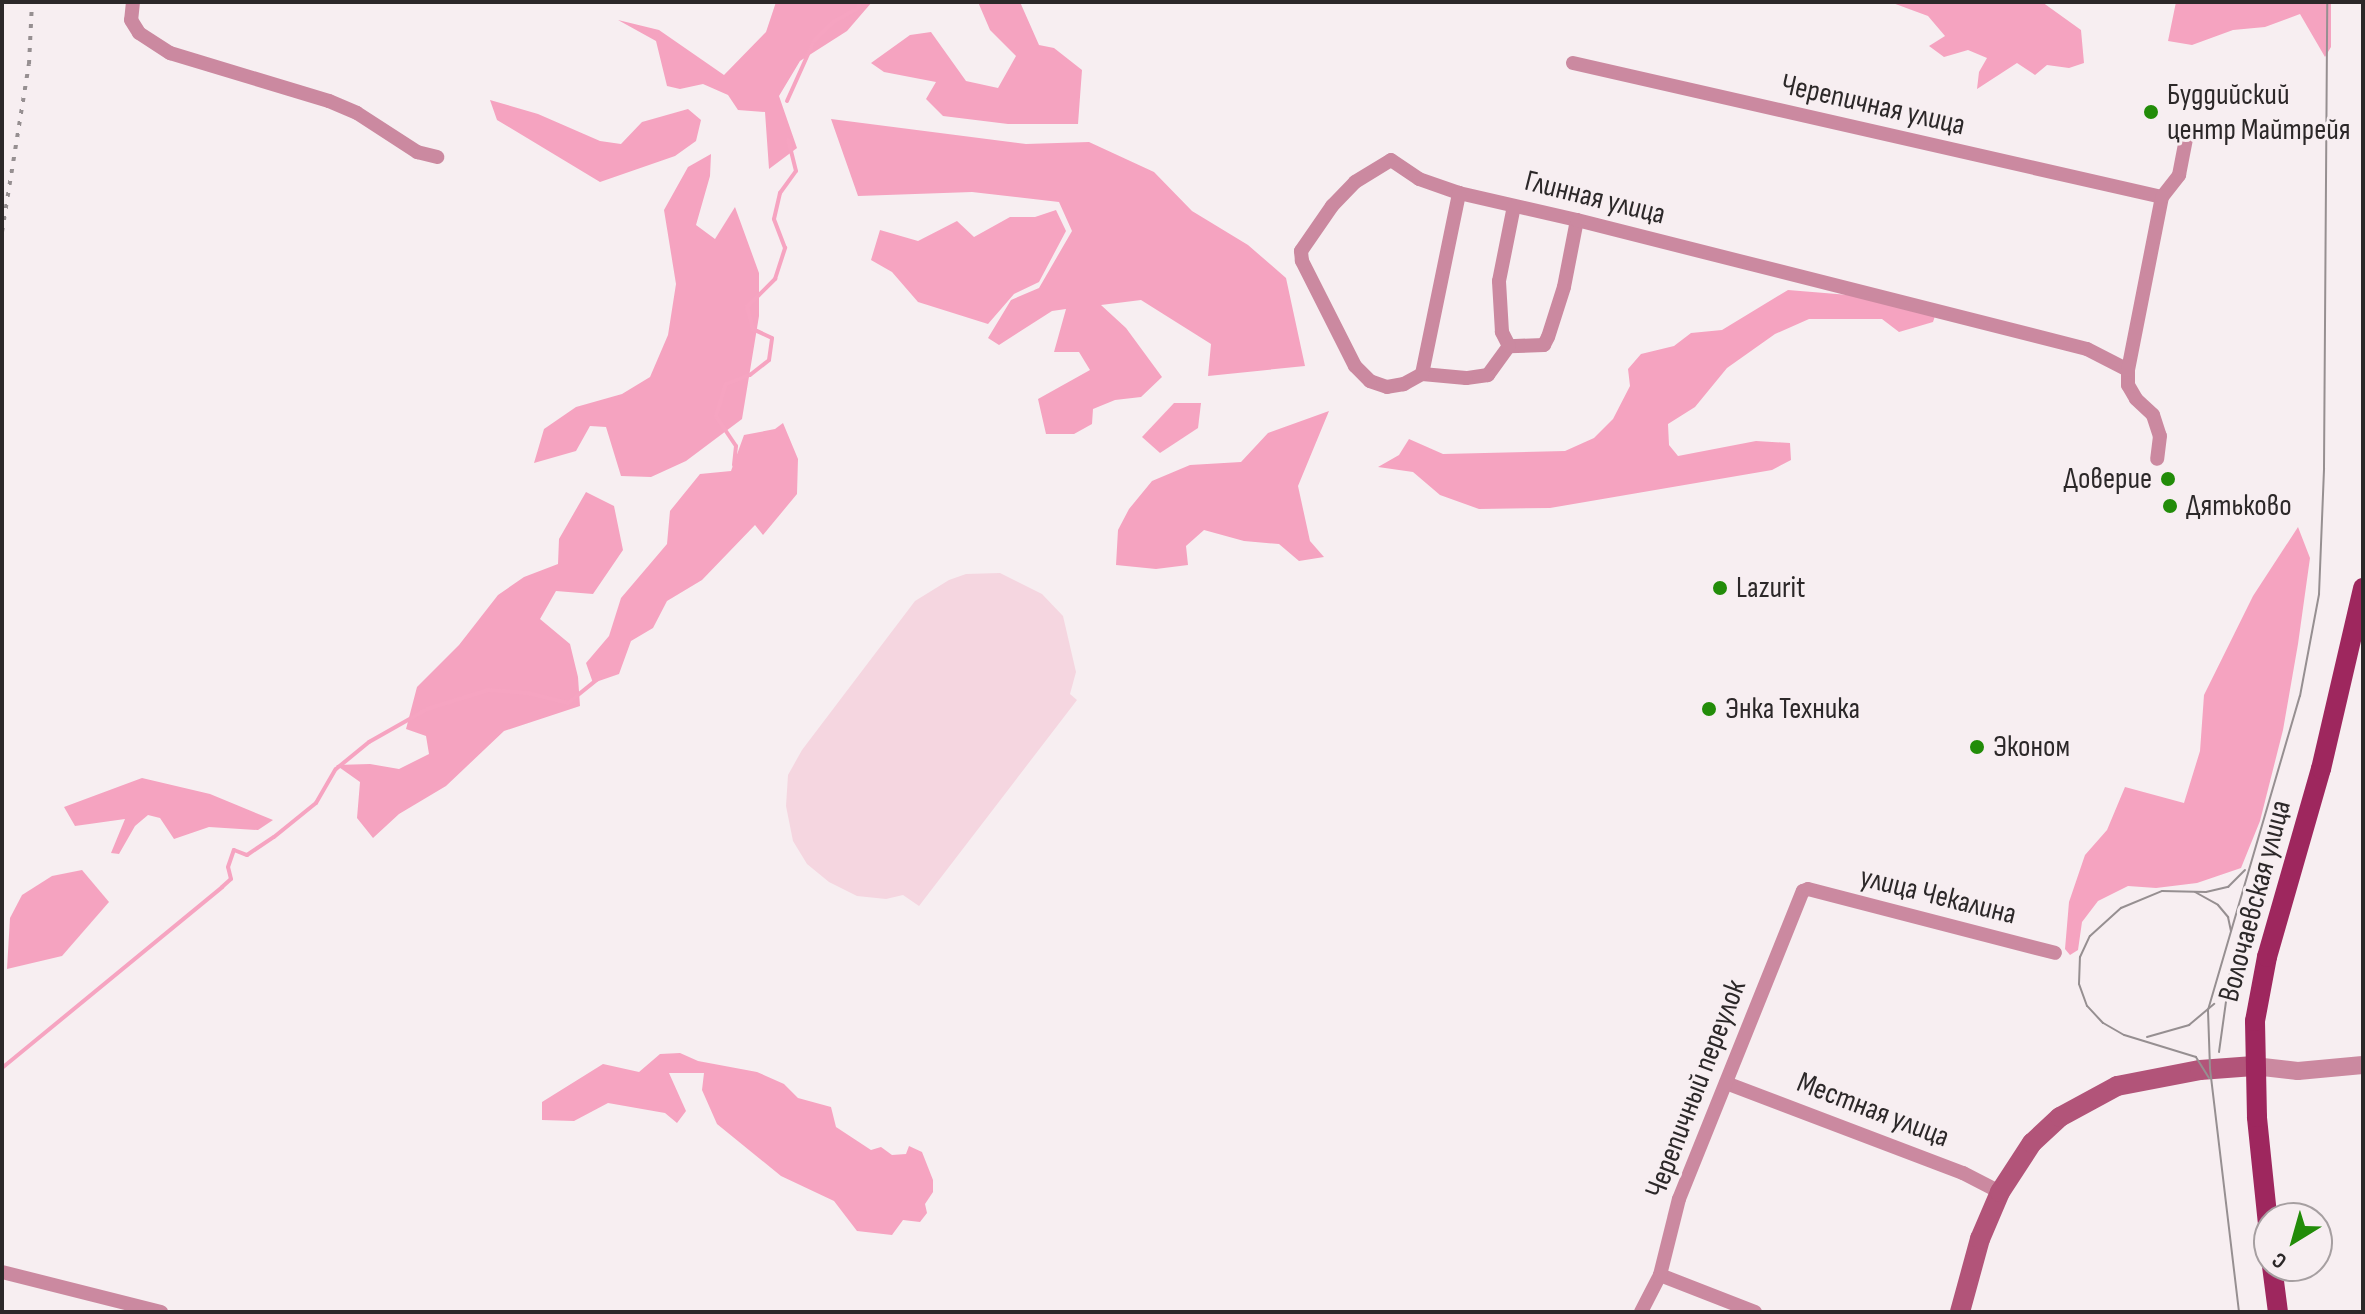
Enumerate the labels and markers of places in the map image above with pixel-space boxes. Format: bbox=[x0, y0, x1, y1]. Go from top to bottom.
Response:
place label: Буддийский центр Майтрейя bbox=[2167, 77, 2351, 148]
marker: Буддийский центр Майтрейя bbox=[2142, 103, 2160, 121]
place label: Доверие bbox=[2064, 461, 2152, 497]
marker: Доверие bbox=[2159, 470, 2177, 488]
place label: Дятьково bbox=[2186, 488, 2292, 524]
marker: Дятьково bbox=[2161, 497, 2179, 515]
place label: Lazurit bbox=[1736, 570, 1805, 606]
marker: Lazurit bbox=[1711, 579, 1729, 597]
place label: Энка Техника bbox=[1725, 691, 1860, 727]
marker: Энка Техника bbox=[1700, 700, 1718, 718]
place label: Эконом bbox=[1993, 729, 2070, 765]
marker: Эконом bbox=[1968, 738, 1986, 756]

